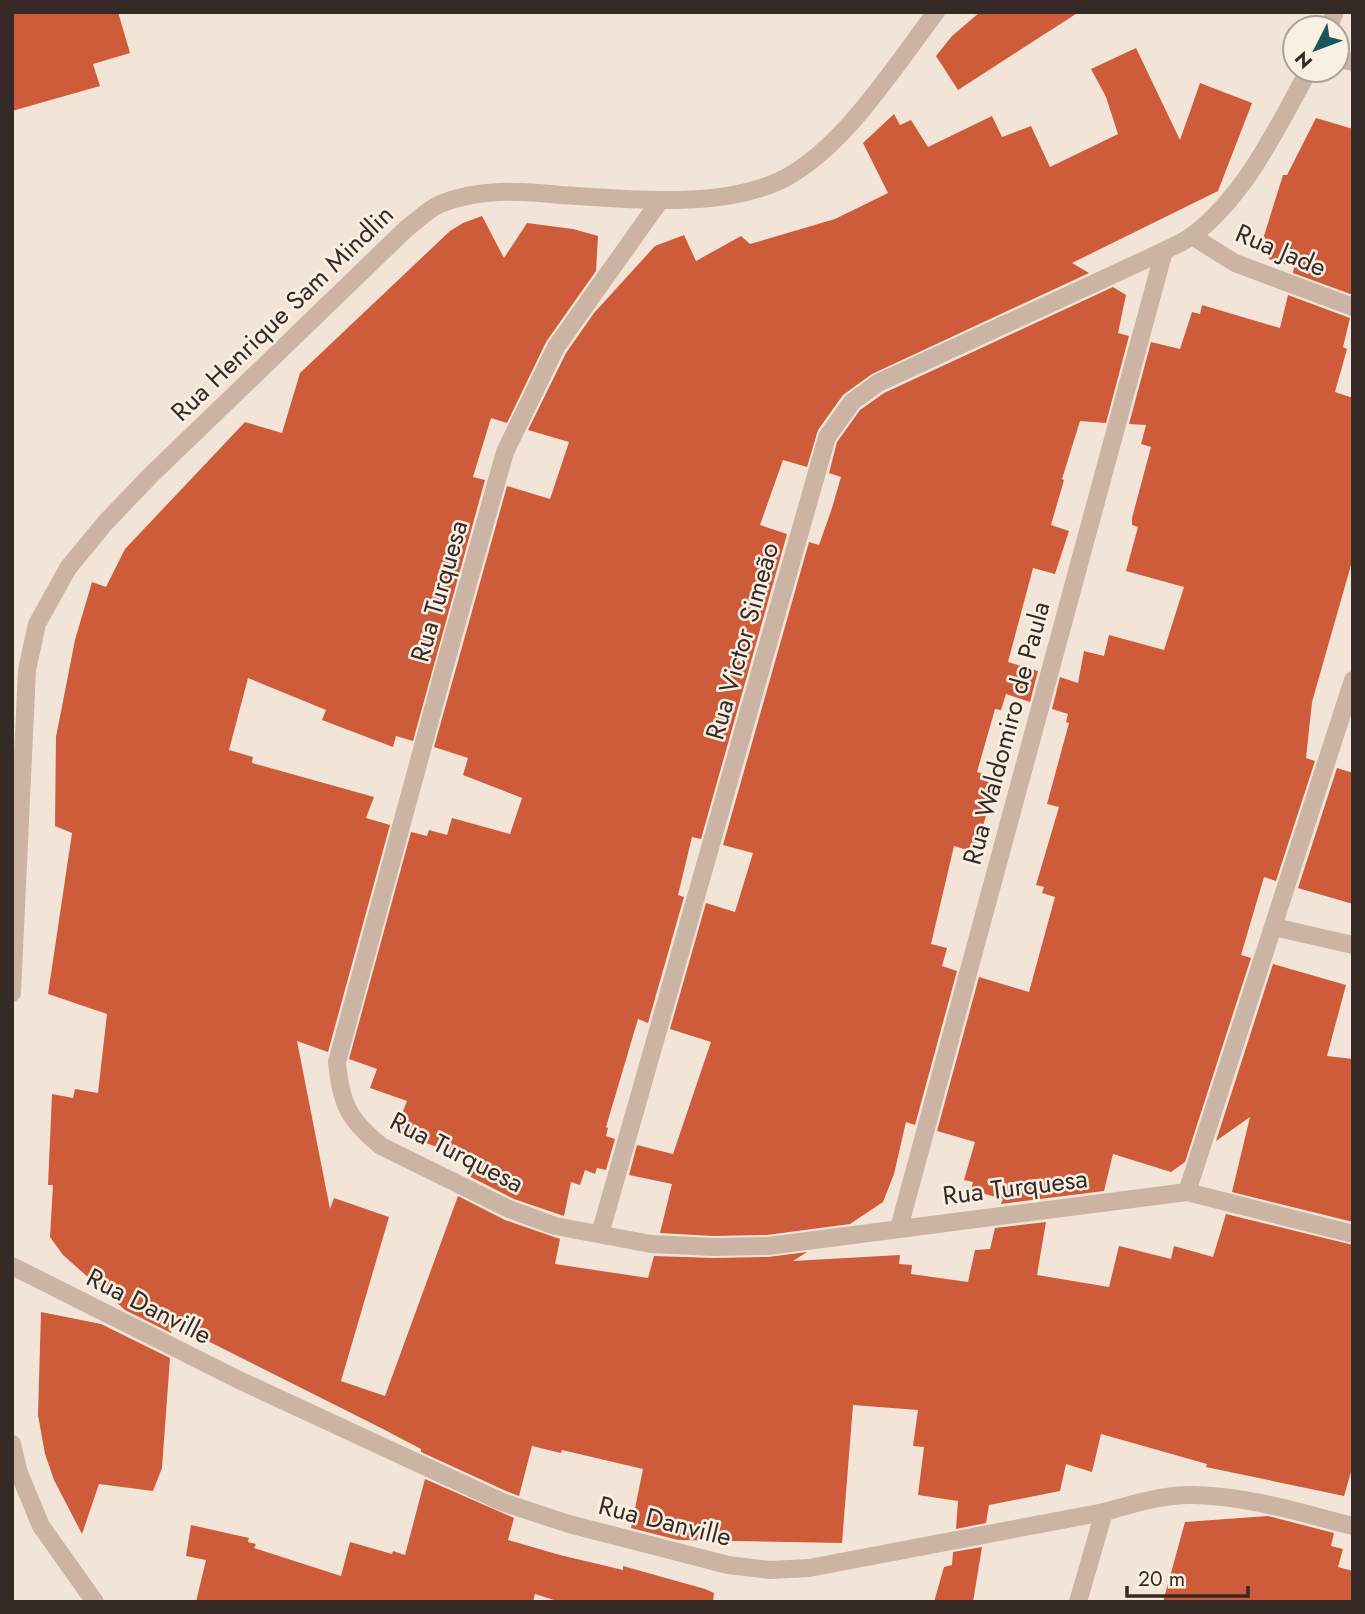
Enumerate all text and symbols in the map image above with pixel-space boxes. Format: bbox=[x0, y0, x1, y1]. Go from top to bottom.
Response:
north arrow bbox=[1281, 14, 1351, 84]
text: N bbox=[1289, 45, 1319, 75]
street label: Rua Henrique Sam Mindlin bbox=[162, 196, 402, 430]
street label: Rua Jade bbox=[1230, 214, 1332, 286]
street label: Rua Turquesa bbox=[401, 516, 477, 666]
street label: Rua Victor Simeão bbox=[696, 538, 788, 744]
street label: Rua Waldomiro de Paula bbox=[953, 597, 1059, 869]
street label: Rua Turquesa bbox=[384, 1102, 530, 1202]
street label: Rua Turquesa bbox=[940, 1159, 1090, 1215]
street label: Rua Danville bbox=[80, 1258, 218, 1354]
street label: Rua Danville bbox=[595, 1486, 735, 1556]
scale bar bbox=[1127, 1554, 1248, 1598]
text: 20 m bbox=[1138, 1564, 1185, 1594]

